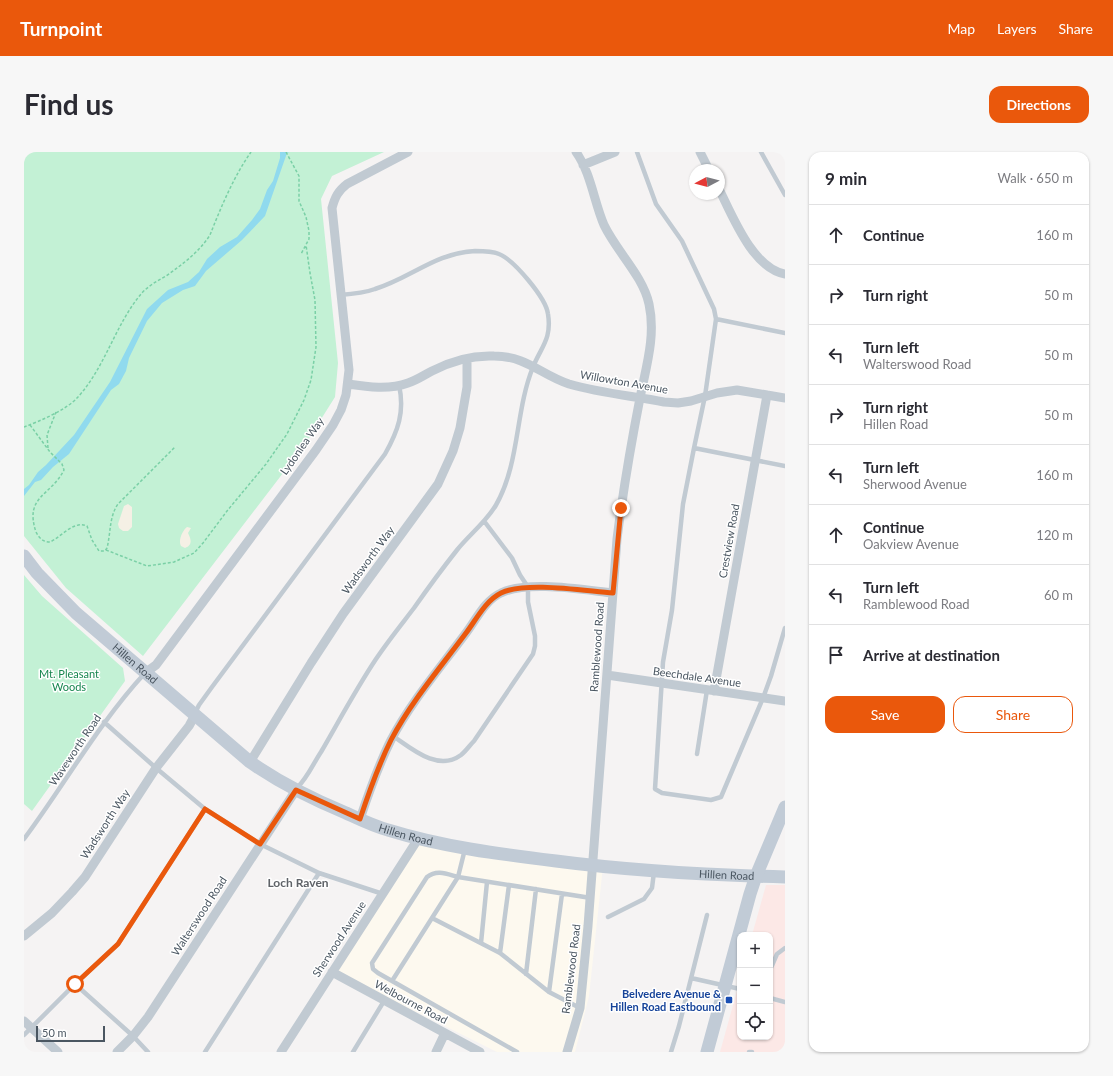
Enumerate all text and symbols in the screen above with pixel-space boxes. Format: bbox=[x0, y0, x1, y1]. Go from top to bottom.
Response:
text: Turnpoint bbox=[20, 17, 102, 40]
text: Map bbox=[947, 20, 975, 37]
text: Layers bbox=[997, 20, 1037, 37]
text: Share bbox=[1059, 20, 1093, 37]
button: Directions bbox=[989, 86, 1089, 123]
text: Find us bbox=[24, 87, 114, 121]
north arrow bbox=[689, 164, 725, 200]
text: 9 min bbox=[825, 168, 867, 189]
text: Walk · 650 m bbox=[997, 170, 1073, 186]
icon: ahead bbox=[825, 224, 847, 246]
text: Continue bbox=[863, 226, 924, 244]
text: 160 m bbox=[1036, 227, 1073, 243]
icon: right bbox=[825, 284, 847, 306]
text: Turn right bbox=[863, 286, 928, 304]
text: 50 m bbox=[1044, 287, 1073, 303]
text: Turn left bbox=[863, 338, 919, 356]
icon: left bbox=[825, 344, 847, 366]
text: 50 m bbox=[1044, 347, 1073, 363]
text: Walterswood Road bbox=[863, 356, 971, 372]
street label: Willowton Avenue bbox=[579, 367, 669, 396]
text: Turn right bbox=[863, 398, 928, 416]
icon: right bbox=[825, 404, 847, 426]
text: 50 m bbox=[1044, 407, 1073, 423]
street label: Lydonlea Way bbox=[277, 414, 326, 477]
text: Hillen Road bbox=[863, 416, 928, 432]
text: Turn left bbox=[863, 458, 919, 476]
icon: left bbox=[825, 464, 847, 486]
text: 160 m bbox=[1036, 467, 1073, 483]
text: Sherwood Avenue bbox=[863, 476, 967, 492]
route end bbox=[612, 499, 630, 517]
street label: Crestview Road bbox=[716, 503, 741, 579]
text: Continue bbox=[863, 518, 924, 536]
street label: Wadsworth Way bbox=[339, 523, 397, 596]
icon: ahead bbox=[825, 524, 847, 546]
text: 120 m bbox=[1036, 527, 1073, 543]
text: Oakview Avenue bbox=[863, 536, 959, 552]
text: Turn left bbox=[863, 578, 919, 596]
icon: left bbox=[825, 584, 847, 606]
text: 60 m bbox=[1044, 587, 1073, 603]
text: Ramblewood Road bbox=[863, 596, 970, 612]
street label: Ramblewood Road bbox=[587, 601, 606, 692]
street label: Hillen Road bbox=[110, 640, 161, 686]
icon: arrive bbox=[825, 644, 847, 666]
text: Arrive at destination bbox=[863, 646, 1000, 664]
street label: Beechdale Avenue bbox=[652, 664, 742, 689]
park label: Mt. Pleasant Woods bbox=[39, 667, 99, 693]
button: Save bbox=[825, 696, 945, 733]
button: Share bbox=[953, 696, 1073, 733]
street label: Waveworth Road bbox=[46, 711, 103, 788]
street label: Wadsworth Way bbox=[77, 786, 132, 861]
street label: Hillen Road bbox=[377, 821, 434, 848]
street label: Hillen Road bbox=[699, 867, 755, 882]
street label: Walterswood Road bbox=[168, 874, 229, 958]
district label: Loch Raven bbox=[267, 875, 329, 890]
street label: Sherwood Avenue bbox=[309, 898, 368, 979]
street label: Ramblewood Road bbox=[559, 923, 582, 1015]
map controls bbox=[737, 932, 773, 1040]
button: + bbox=[737, 932, 773, 968]
button: − bbox=[737, 968, 773, 1004]
route start bbox=[66, 975, 84, 993]
street label: Welbourne Road bbox=[372, 977, 450, 1026]
place label: Belvedere Avenue & Hillen Road Eastbound bbox=[610, 987, 721, 1013]
marker: Belvedere Avenue & Hillen Road Eastbound bbox=[724, 995, 734, 1005]
button: locate bbox=[737, 1004, 773, 1040]
scale bar bbox=[36, 1024, 105, 1043]
text: 50 m bbox=[42, 1026, 67, 1039]

